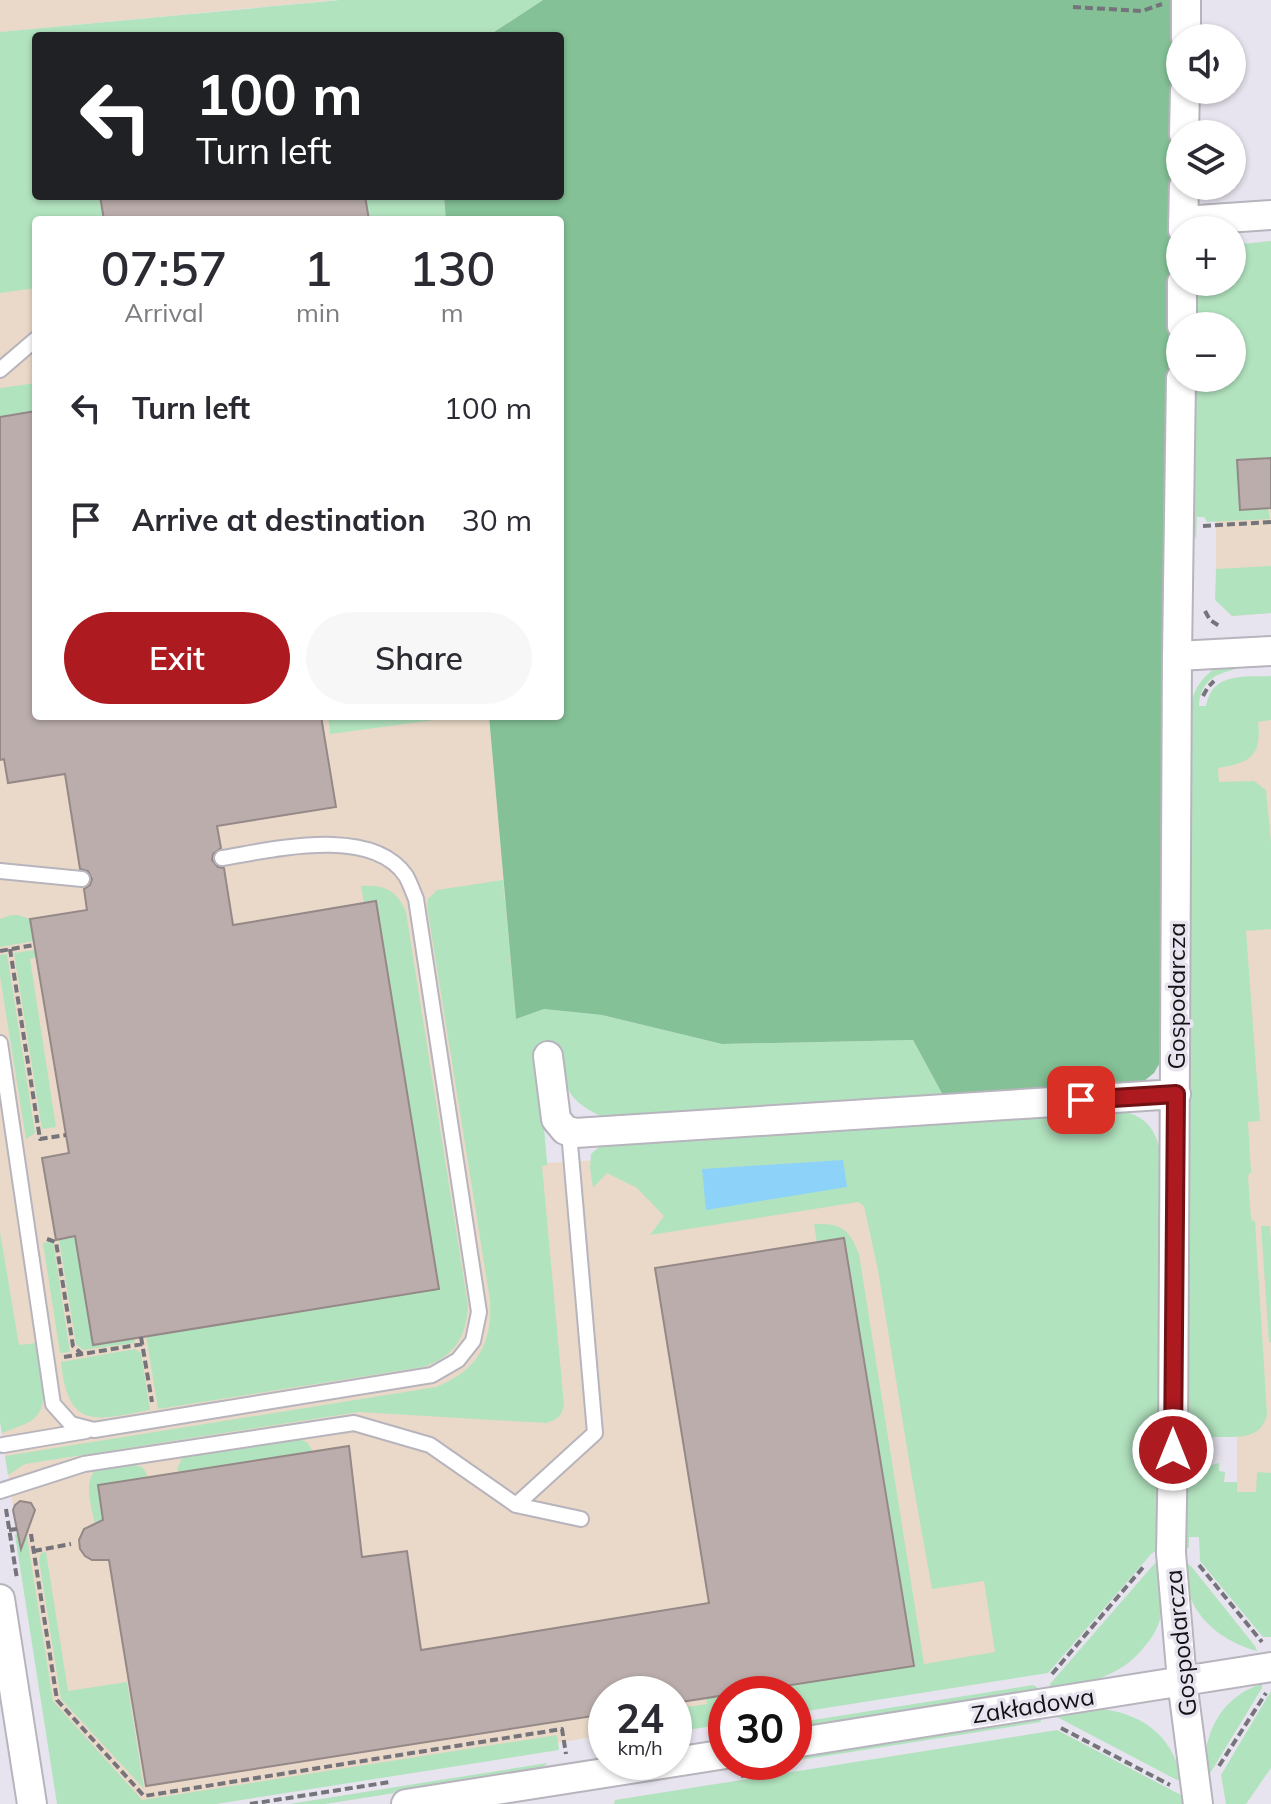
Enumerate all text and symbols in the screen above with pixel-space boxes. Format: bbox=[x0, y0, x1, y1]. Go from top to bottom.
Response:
map controls bbox=[1166, 24, 1246, 392]
button: sound bbox=[1166, 24, 1246, 104]
text: 100 m bbox=[196, 59, 363, 129]
icon: left bbox=[64, 64, 168, 168]
button: layers bbox=[1166, 120, 1246, 200]
text: Turn left bbox=[196, 128, 332, 173]
button: + bbox=[1166, 216, 1246, 296]
text: 07:57 bbox=[101, 238, 227, 298]
text: 1 bbox=[304, 238, 332, 298]
text: 130 bbox=[409, 238, 495, 298]
text: Arrival bbox=[124, 296, 204, 329]
text: min bbox=[296, 296, 340, 329]
text: m bbox=[441, 296, 464, 329]
button: − bbox=[1166, 312, 1246, 392]
icon: left bbox=[64, 386, 108, 430]
text: Turn left bbox=[132, 389, 250, 427]
text: 100 m bbox=[444, 389, 532, 427]
icon: arrive bbox=[64, 498, 108, 542]
text: Arrive at destination bbox=[132, 501, 426, 539]
text: 30 m bbox=[462, 501, 532, 539]
button: Exit bbox=[64, 612, 290, 704]
button: Share bbox=[306, 612, 532, 704]
street label: Gospodarcza bbox=[1161, 922, 1191, 1070]
pin bbox=[1047, 1066, 1115, 1134]
icon: arrive bbox=[1059, 1078, 1103, 1122]
position arrow bbox=[1131, 1408, 1215, 1492]
street label: Gospodarcza bbox=[1157, 1568, 1203, 1718]
speed limit sign: 30 bbox=[708, 1676, 812, 1780]
street label: Zakładowa bbox=[969, 1680, 1097, 1730]
text: 24 bbox=[616, 1693, 664, 1743]
text: km/h bbox=[617, 1735, 663, 1760]

